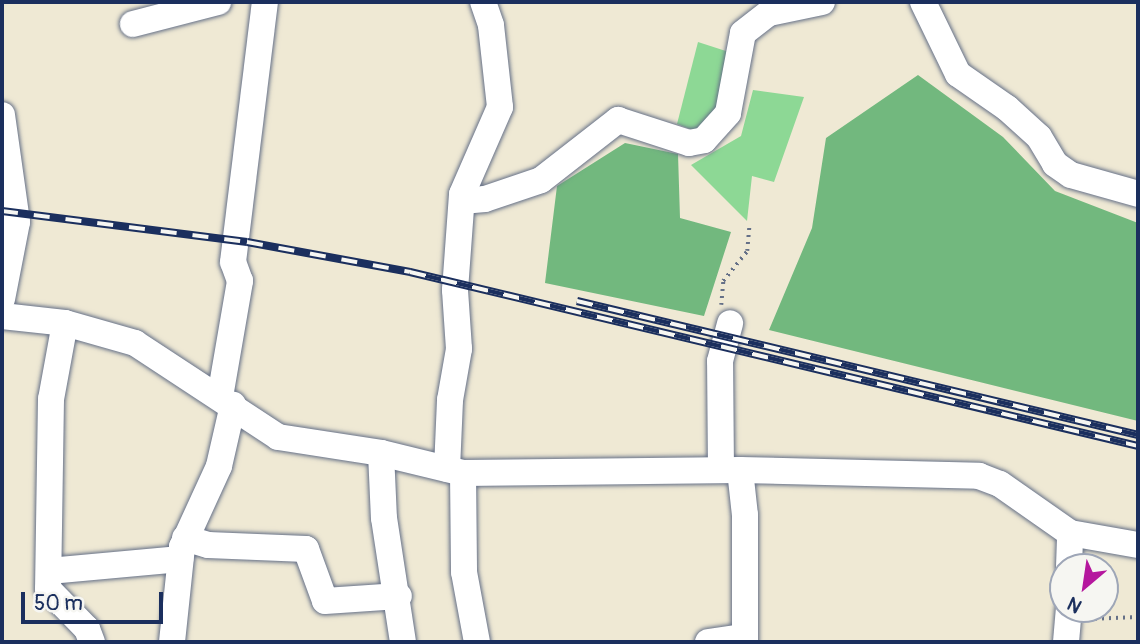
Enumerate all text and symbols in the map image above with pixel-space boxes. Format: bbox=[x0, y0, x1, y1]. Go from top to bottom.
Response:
north arrow bbox=[1049, 553, 1119, 623]
scale bar bbox=[24, 578, 166, 622]
text: 50 m bbox=[34, 590, 83, 617]
text: N bbox=[1063, 591, 1086, 618]

